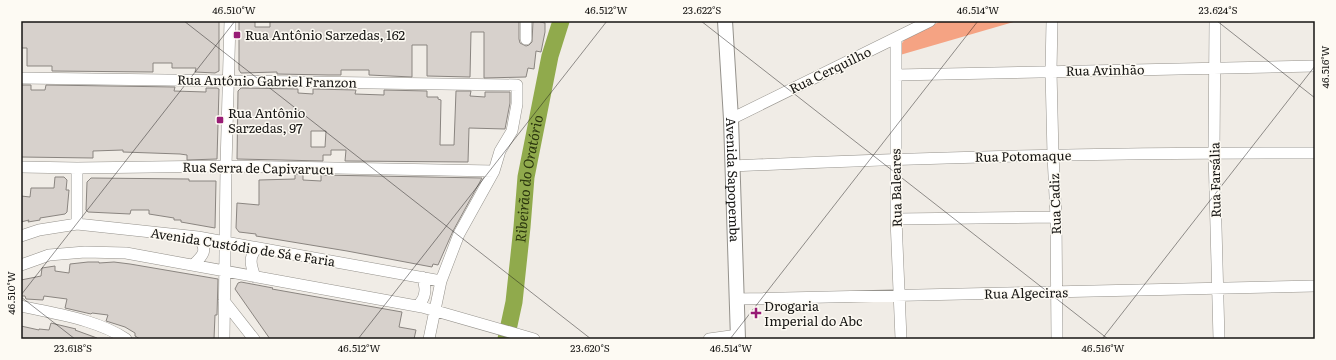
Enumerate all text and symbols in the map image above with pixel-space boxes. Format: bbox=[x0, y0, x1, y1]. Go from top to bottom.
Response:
text: 46.510°W bbox=[212, 2, 256, 17]
text: 46.512°W bbox=[585, 2, 627, 17]
text: 23.622°S bbox=[683, 2, 721, 17]
text: 46.514°W bbox=[957, 2, 999, 17]
text: 23.624°S bbox=[1199, 2, 1237, 17]
place label: Rua Antônio Sarzedas, 162 bbox=[245, 25, 406, 44]
marker: Rua Antônio Sarzedas, 162 bbox=[232, 30, 242, 40]
street label: Rua Cerquilho bbox=[786, 41, 874, 98]
text: 46.516°W bbox=[1317, 45, 1332, 88]
street label: Rua Avinhão bbox=[1065, 59, 1145, 80]
street label: Rua Antônio Gabriel Franzon bbox=[177, 69, 358, 92]
place label: Rua Antônio Sarzedas, 97 bbox=[228, 103, 306, 137]
water label: Ribeirão do Oratório bbox=[509, 113, 547, 244]
marker: Rua Antônio Sarzedas, 97 bbox=[215, 115, 225, 125]
street label: Avenida Sapopemba bbox=[722, 117, 745, 242]
street label: Rua Farsália bbox=[1204, 142, 1225, 218]
street label: Rua Potomaque bbox=[974, 145, 1072, 166]
street label: Rua Baleares bbox=[885, 148, 906, 227]
street label: Rua Serra de Capivarucu bbox=[182, 157, 334, 178]
street label: Rua Cadiz bbox=[1044, 173, 1065, 235]
street label: Avenida Custódio de Sá e Faria bbox=[149, 223, 337, 270]
text: 46.510°W bbox=[3, 271, 18, 315]
street label: Rua Algeciras bbox=[984, 282, 1068, 303]
place label: Drogaria Imperial do Abc bbox=[764, 296, 863, 330]
marker: Drogaria Imperial do Abc bbox=[751, 308, 761, 318]
text: 23.618°S bbox=[54, 340, 92, 355]
text: 46.512°W bbox=[338, 340, 380, 355]
text: 23.620°S bbox=[570, 340, 610, 355]
text: 46.514°W bbox=[710, 340, 752, 355]
text: 46.516°W bbox=[1082, 340, 1125, 355]

